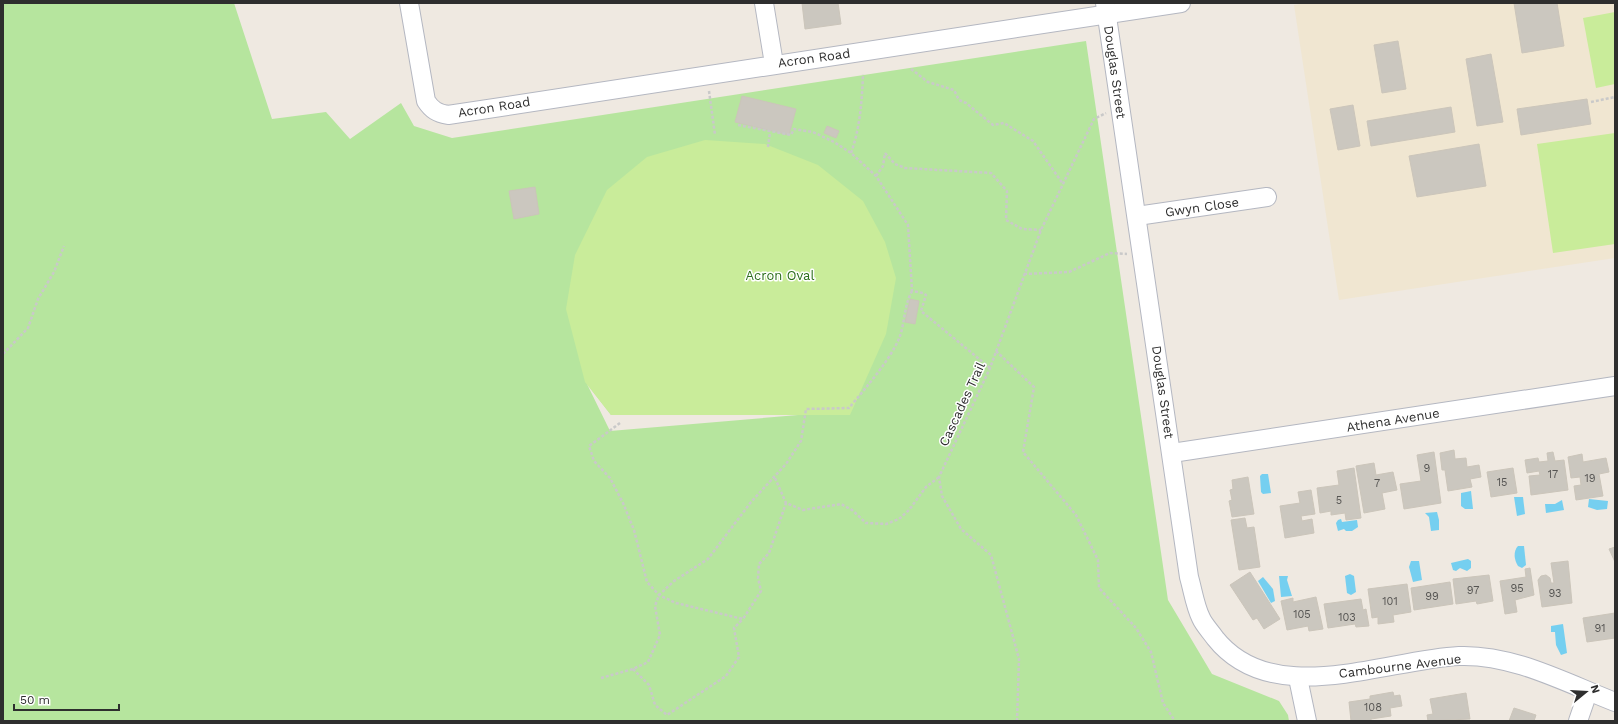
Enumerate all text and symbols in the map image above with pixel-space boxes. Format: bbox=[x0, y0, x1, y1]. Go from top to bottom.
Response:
street label: Douglas Street bbox=[1101, 24, 1129, 120]
street label: Acron Road bbox=[777, 46, 851, 70]
street label: Acron Road bbox=[457, 94, 531, 120]
street label: Gwyn Close bbox=[1164, 194, 1240, 220]
park label: Acron Oval bbox=[746, 268, 814, 283]
street label: Douglas Street bbox=[1149, 344, 1177, 440]
street label: Cascades Trail bbox=[936, 359, 988, 449]
street label: Athena Avenue bbox=[1345, 405, 1441, 435]
house number: 9 bbox=[1424, 462, 1431, 475]
house number: 17 bbox=[1548, 468, 1558, 481]
house number: 19 bbox=[1584, 472, 1596, 485]
house number: 15 bbox=[1497, 476, 1507, 489]
house number: 7 bbox=[1374, 477, 1380, 490]
house number: 5 bbox=[1336, 494, 1342, 507]
house number: 95 bbox=[1510, 582, 1524, 595]
house number: 97 bbox=[1467, 584, 1479, 597]
house number: 93 bbox=[1549, 587, 1561, 600]
house number: 99 bbox=[1425, 590, 1439, 603]
house number: 101 bbox=[1382, 595, 1398, 608]
house number: 105 bbox=[1293, 608, 1311, 621]
house number: 103 bbox=[1338, 611, 1356, 624]
house number: 91 bbox=[1594, 622, 1606, 635]
street label: Cambourne Avenue bbox=[1338, 651, 1462, 681]
north arrow bbox=[1566, 672, 1606, 712]
text: N bbox=[1588, 683, 1602, 695]
scale bar bbox=[14, 686, 119, 712]
text: 50 m bbox=[20, 693, 50, 707]
house number: 108 bbox=[1364, 701, 1382, 714]

